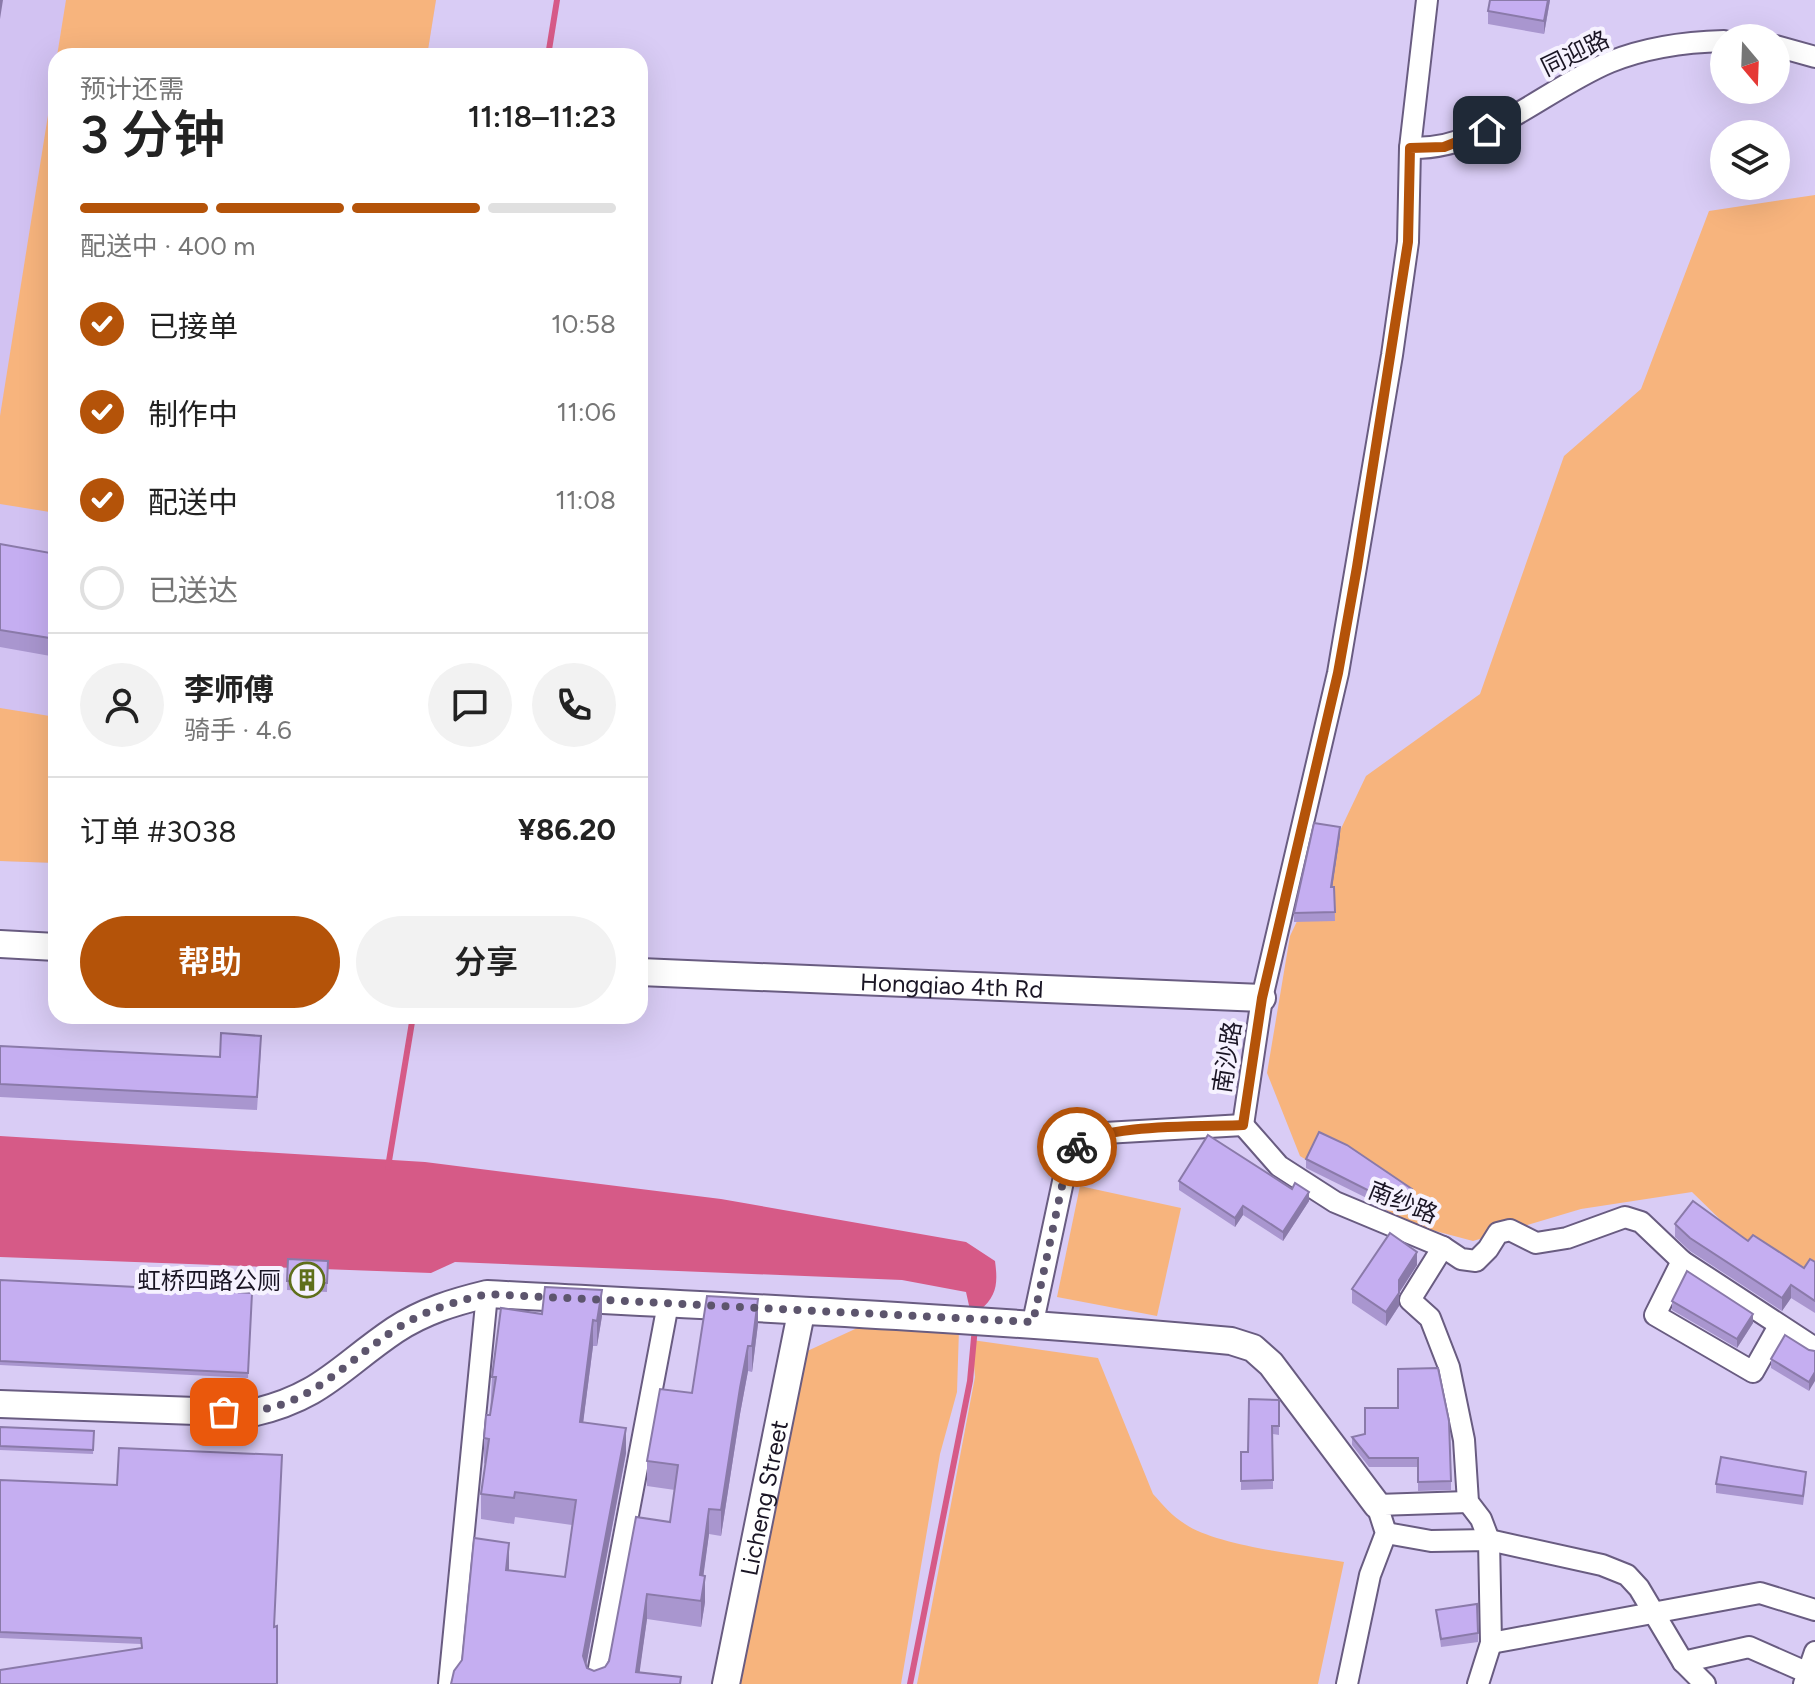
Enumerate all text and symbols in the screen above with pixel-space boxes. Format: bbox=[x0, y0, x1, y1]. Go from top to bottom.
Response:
street label: 同迎路 bbox=[1536, 24, 1614, 82]
north arrow bbox=[1710, 24, 1790, 104]
map controls bbox=[1710, 24, 1790, 200]
text: 预计还需 bbox=[80, 73, 184, 105]
pin bbox=[1453, 96, 1521, 164]
text: 11:18–11:23 bbox=[468, 98, 616, 135]
text: 3 分钟 bbox=[80, 104, 225, 166]
icon: home bbox=[1465, 108, 1509, 152]
button: layers bbox=[1710, 120, 1790, 200]
text: 配送中 · 400 m bbox=[80, 230, 255, 262]
icon: check bbox=[80, 302, 124, 346]
text: 已接单 bbox=[148, 308, 238, 345]
text: 10:58 bbox=[551, 308, 616, 340]
icon: check bbox=[80, 390, 124, 434]
text: 制作中 bbox=[148, 396, 238, 433]
text: 11:06 bbox=[557, 396, 616, 428]
icon: check bbox=[80, 478, 124, 522]
text: 配送中 bbox=[148, 484, 238, 521]
text: 11:08 bbox=[555, 484, 616, 516]
text: 已送达 bbox=[148, 572, 238, 609]
button: person bbox=[80, 663, 164, 747]
button: chat bbox=[428, 663, 512, 747]
button: phone bbox=[532, 663, 616, 747]
text: 李师傅 bbox=[184, 671, 274, 708]
text: 骑手 · 4.6 bbox=[184, 714, 292, 746]
text: ¥86.20 bbox=[518, 811, 616, 848]
text: 订单 #3038 bbox=[80, 813, 237, 850]
button: 帮助 bbox=[80, 916, 340, 1008]
button: 分享 bbox=[356, 916, 616, 1008]
street label: Hongqiao 4th Rd bbox=[859, 967, 1044, 1003]
street label: 南沙路 bbox=[1207, 1019, 1247, 1095]
courier bbox=[1037, 1107, 1117, 1187]
icon: bike bbox=[1055, 1125, 1099, 1169]
street label: 南纱路 bbox=[1364, 1175, 1442, 1229]
building icon: 虹桥四路公厕 bbox=[288, 1261, 326, 1299]
place label: 虹桥四路公厕 bbox=[137, 1266, 281, 1295]
pin bbox=[190, 1378, 258, 1446]
icon: bag bbox=[202, 1390, 246, 1434]
street label: Licheng Street bbox=[734, 1417, 794, 1578]

